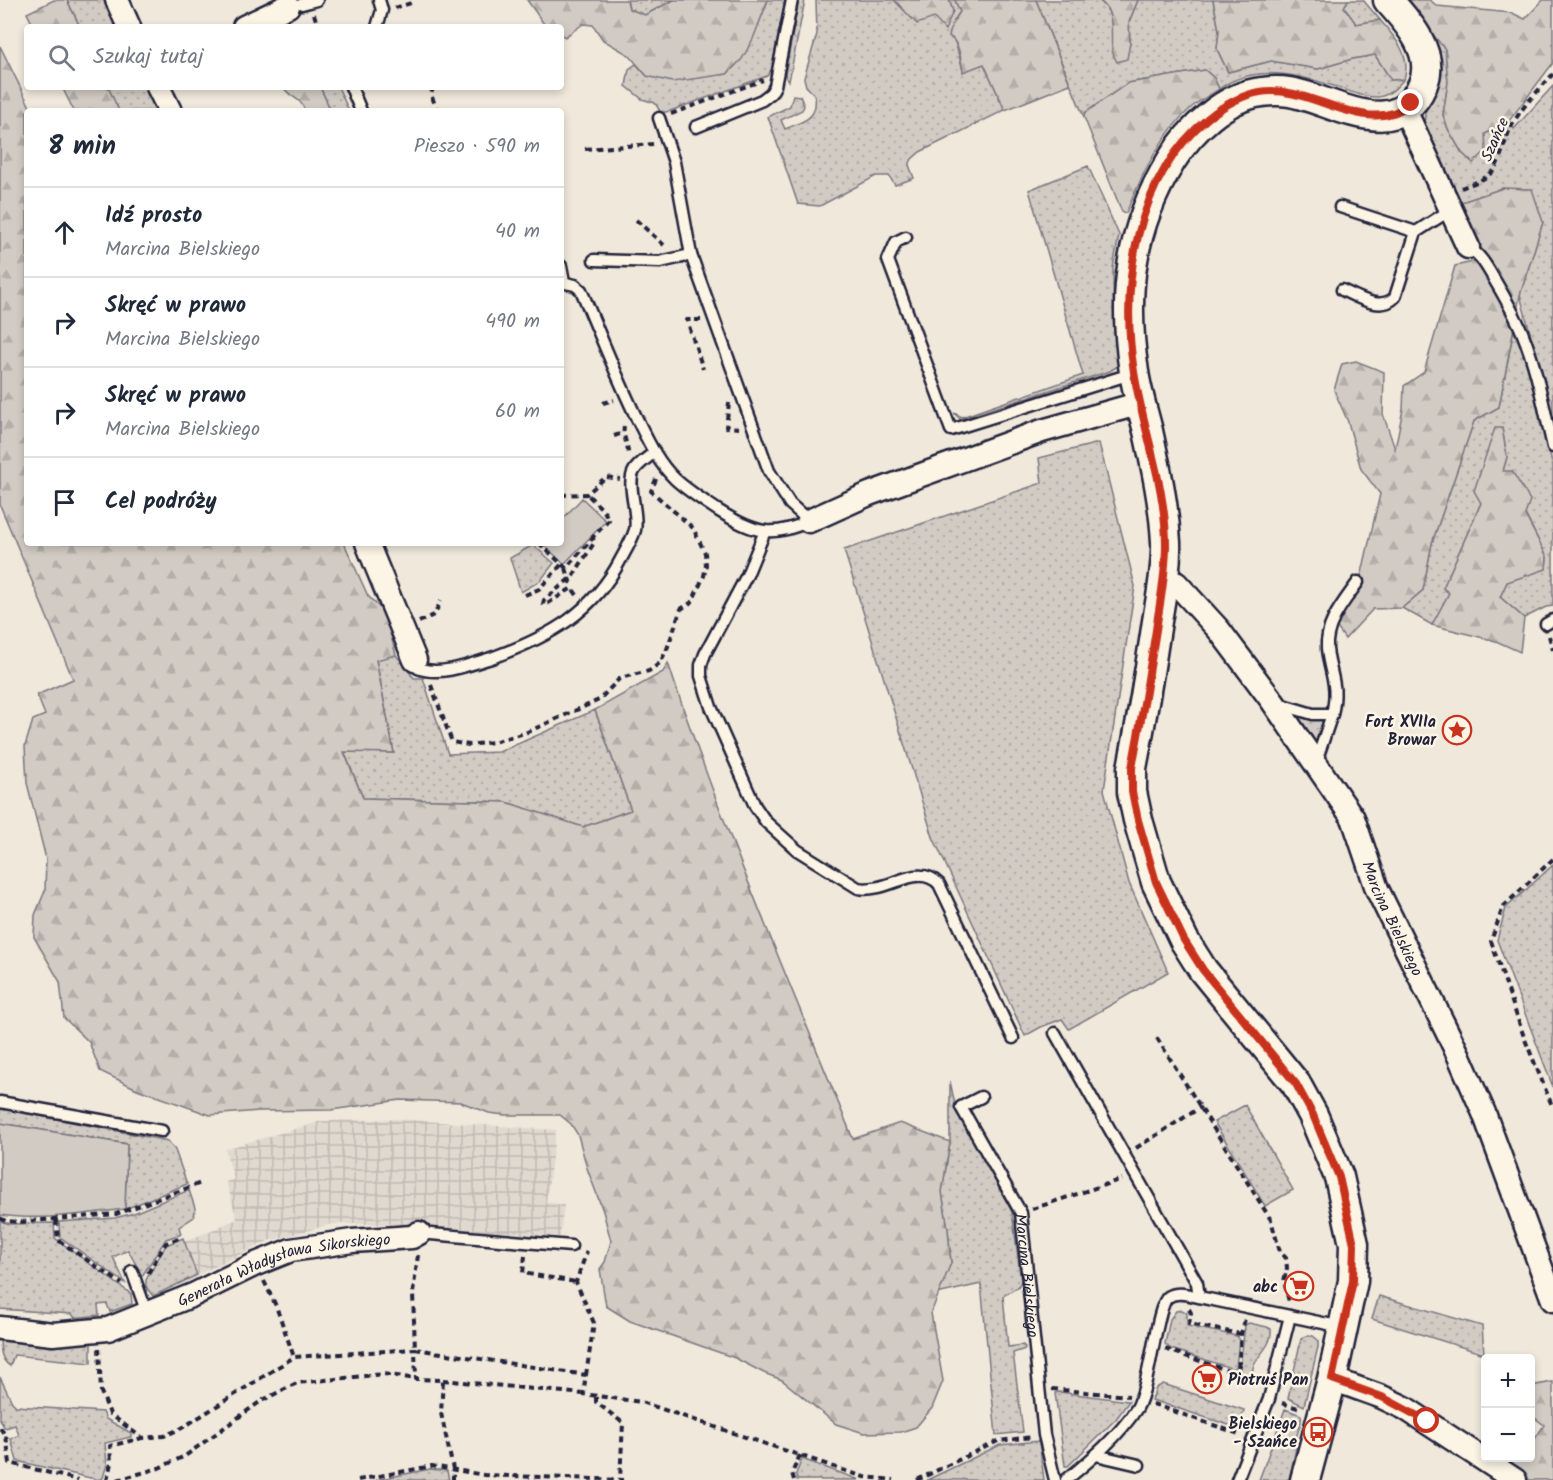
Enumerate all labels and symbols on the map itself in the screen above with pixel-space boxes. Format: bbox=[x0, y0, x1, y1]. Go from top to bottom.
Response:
route end bbox=[1397, 89, 1423, 115]
street label: Szańce bbox=[1475, 114, 1516, 166]
place label: Fort XVIIa Browar bbox=[1365, 710, 1437, 753]
place icon: Fort XVIIa Browar bbox=[1441, 714, 1473, 746]
street label: Marcina Bielskiego bbox=[1355, 858, 1429, 981]
street label: Marcina Bielskiego bbox=[1007, 1213, 1045, 1339]
street label: Generała Władysława Sikorskiego bbox=[174, 1227, 391, 1314]
supermarket icon: abc bbox=[1283, 1270, 1315, 1302]
place label: abc bbox=[1253, 1275, 1278, 1300]
supermarket icon: Piotruś Pan bbox=[1191, 1363, 1223, 1395]
place label: Piotruś Pan bbox=[1228, 1368, 1309, 1393]
route start bbox=[1413, 1407, 1439, 1433]
place label: Bielskiego - Szańce bbox=[1228, 1412, 1297, 1455]
bus stop icon: Bielskiego - Szańce bbox=[1302, 1416, 1334, 1448]

